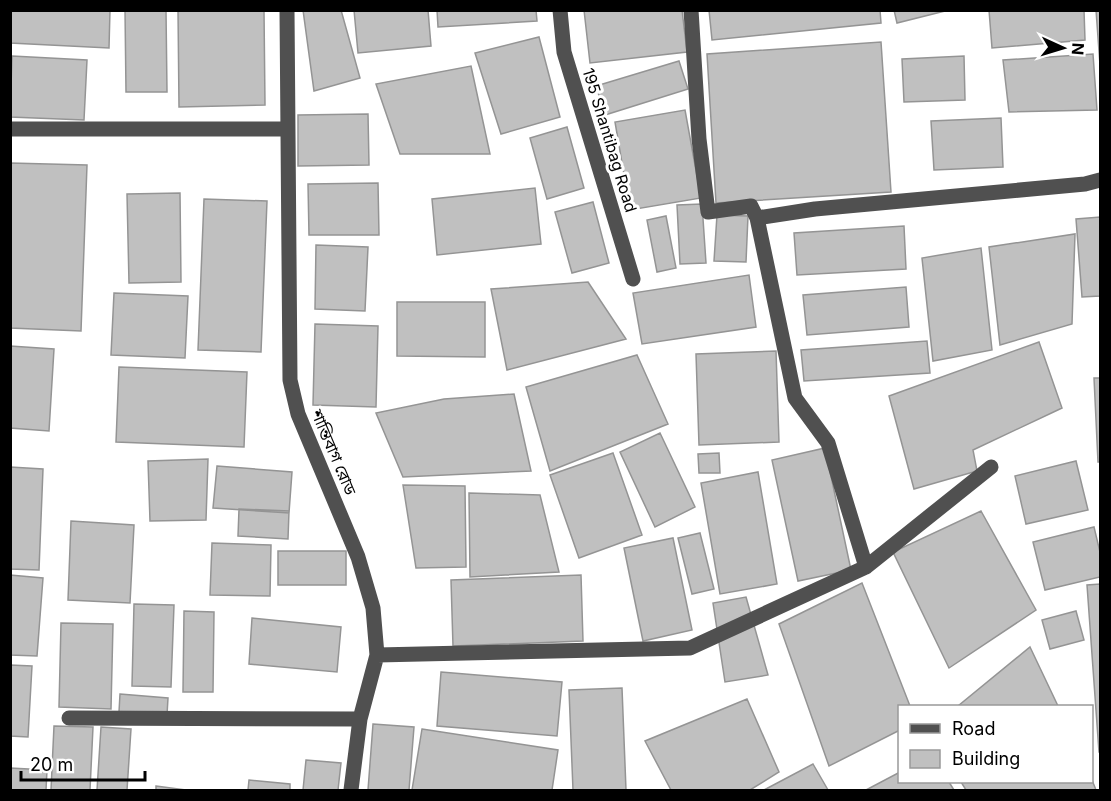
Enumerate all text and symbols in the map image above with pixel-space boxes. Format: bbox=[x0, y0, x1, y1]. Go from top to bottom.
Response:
north arrow bbox=[1033, 18, 1093, 78]
text: N bbox=[1068, 42, 1088, 56]
street label: 195 Shantibag Road bbox=[579, 65, 641, 215]
street label: শান্তিবাগ রোড bbox=[307, 405, 361, 498]
legend bbox=[898, 705, 1093, 783]
text: Road bbox=[952, 718, 995, 739]
scale bar bbox=[21, 744, 146, 782]
text: Building bbox=[952, 748, 1020, 769]
text: 20 m bbox=[30, 754, 73, 775]

